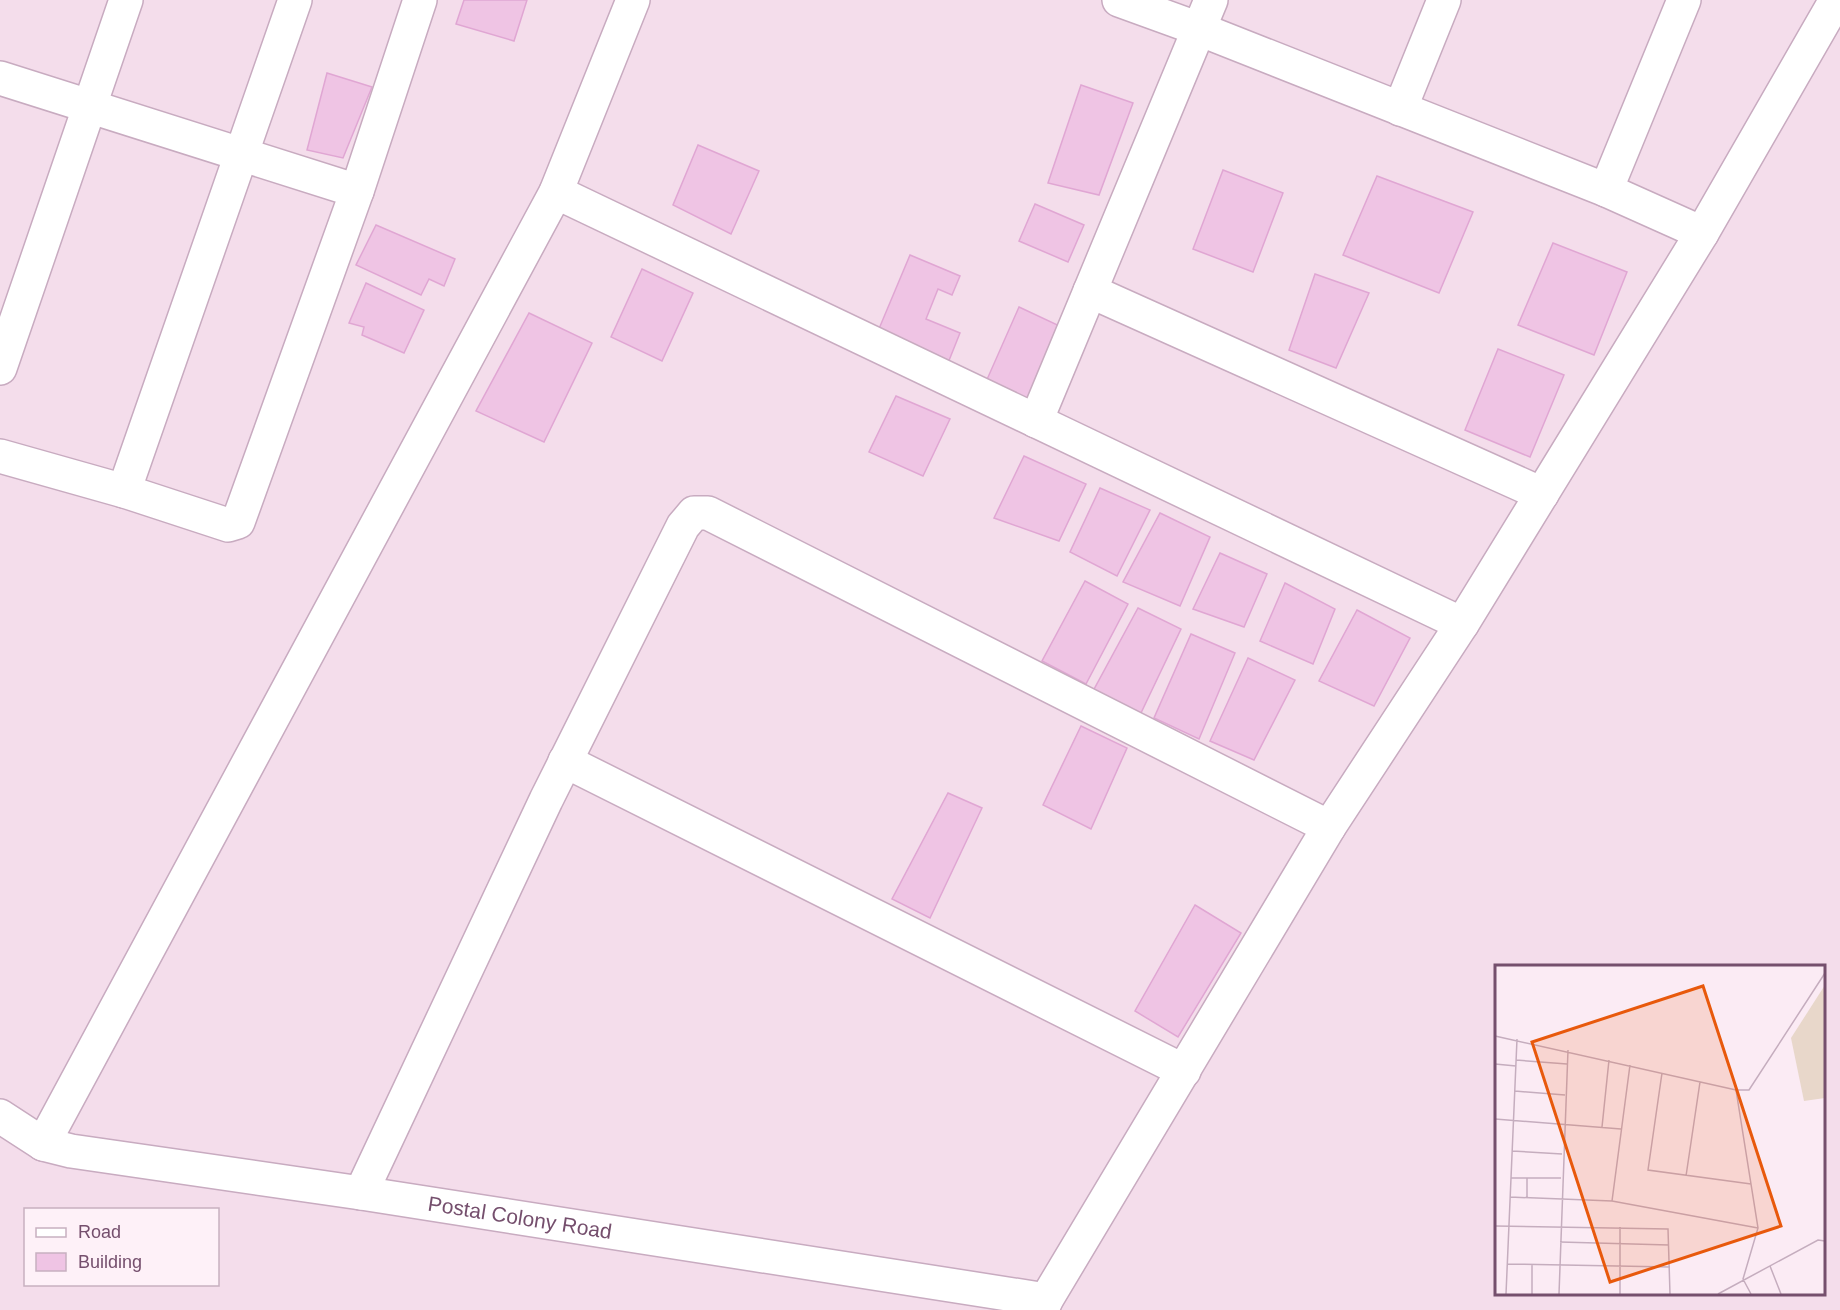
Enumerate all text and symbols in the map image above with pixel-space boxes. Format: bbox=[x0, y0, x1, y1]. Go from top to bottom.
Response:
inset map bbox=[1495, 965, 1825, 1295]
street label: Postal Colony Road bbox=[426, 1192, 613, 1243]
legend bbox=[24, 1208, 219, 1286]
text: Road bbox=[78, 1222, 121, 1242]
text: Building bbox=[78, 1252, 142, 1272]

